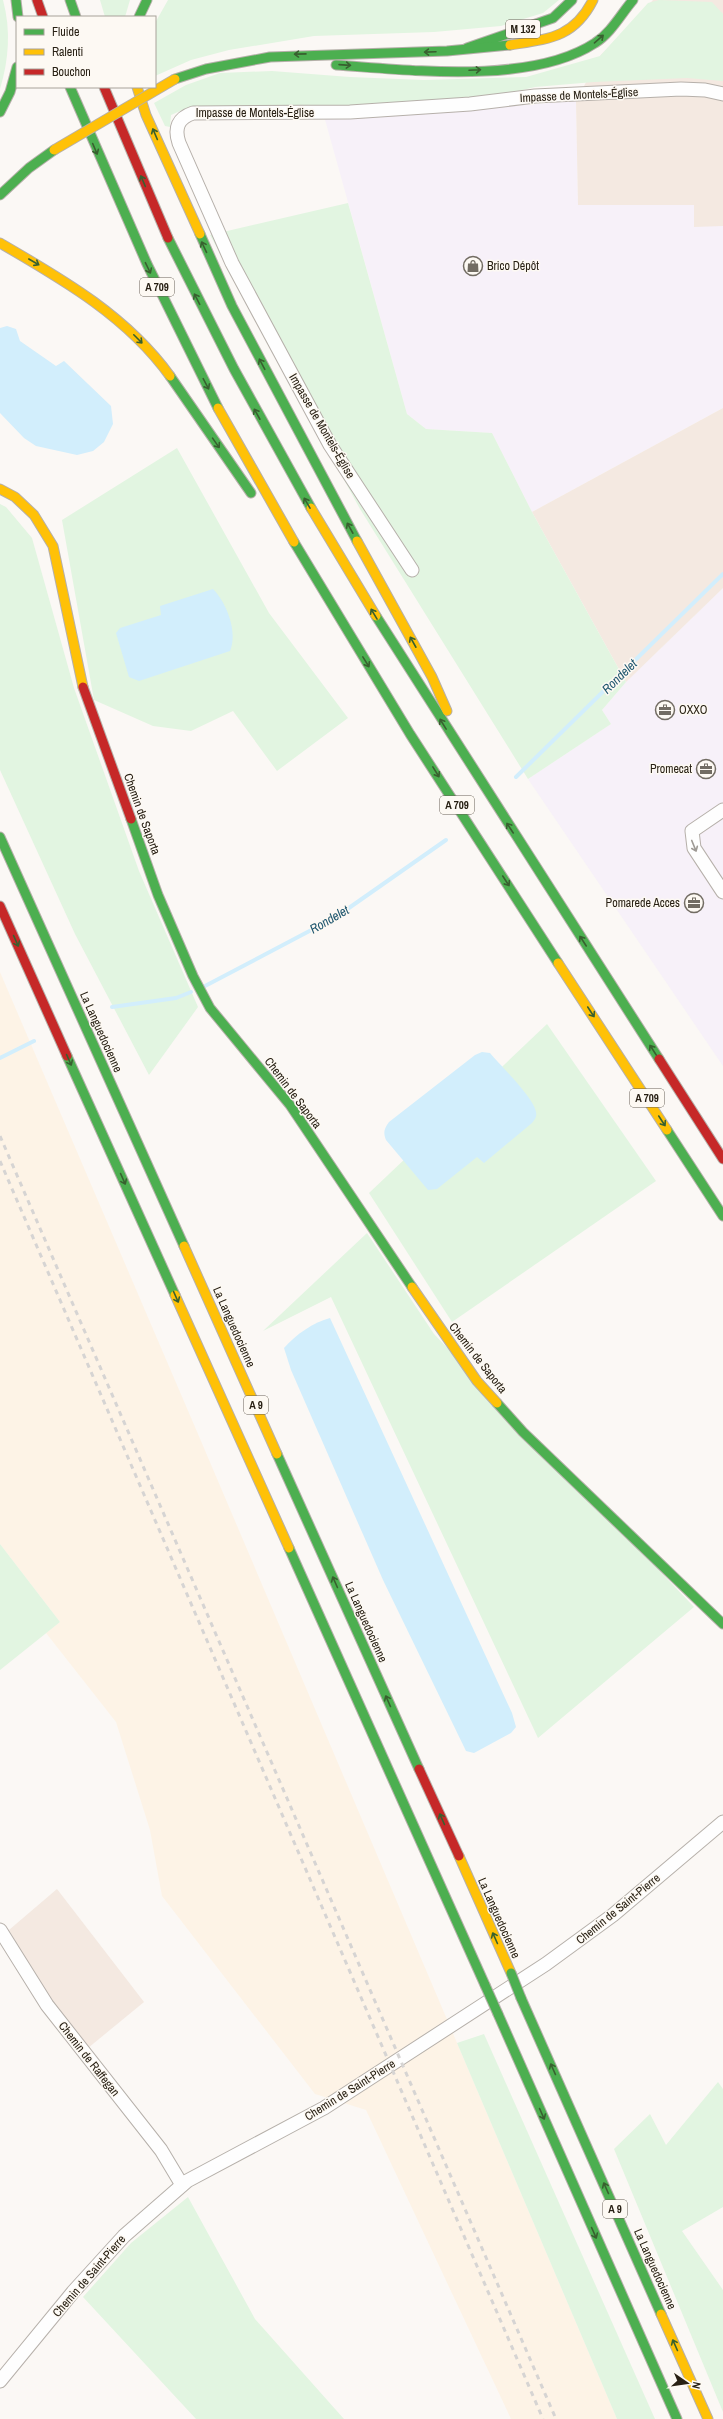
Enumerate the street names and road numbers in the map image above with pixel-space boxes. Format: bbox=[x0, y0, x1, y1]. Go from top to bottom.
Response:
road number: M 132 bbox=[506, 20, 540, 38]
street label: Impasse de Montels-Église bbox=[519, 84, 639, 106]
street label: Impasse de Montels-Église bbox=[196, 105, 314, 121]
road number: A 709 bbox=[140, 278, 174, 296]
street label: Impasse de Montels-Église bbox=[285, 371, 359, 481]
street label: Chemin de Saporta bbox=[120, 771, 164, 857]
road number: A 709 bbox=[440, 796, 474, 814]
street label: La Languedocienne bbox=[76, 989, 126, 1075]
street label: Chemin de Saporta bbox=[261, 1054, 325, 1132]
road number: A 709 bbox=[630, 1089, 664, 1107]
street label: La Languedocienne bbox=[209, 1284, 259, 1370]
street label: Chemin de Saporta bbox=[445, 1319, 511, 1397]
road number: A 9 bbox=[244, 1396, 268, 1414]
street label: La Languedocienne bbox=[341, 1579, 391, 1665]
street label: Chemin de Saint-Pierre bbox=[573, 1870, 663, 1948]
street label: La Languedocienne bbox=[474, 1875, 524, 1961]
street label: Chemin de Raffegan bbox=[55, 2018, 123, 2100]
street label: Chemin de Saint-Pierre bbox=[302, 2056, 398, 2124]
road number: A 9 bbox=[603, 2200, 627, 2218]
street label: La Languedocienne bbox=[630, 2226, 680, 2312]
street label: Chemin de Saint-Pierre bbox=[49, 2232, 129, 2320]

